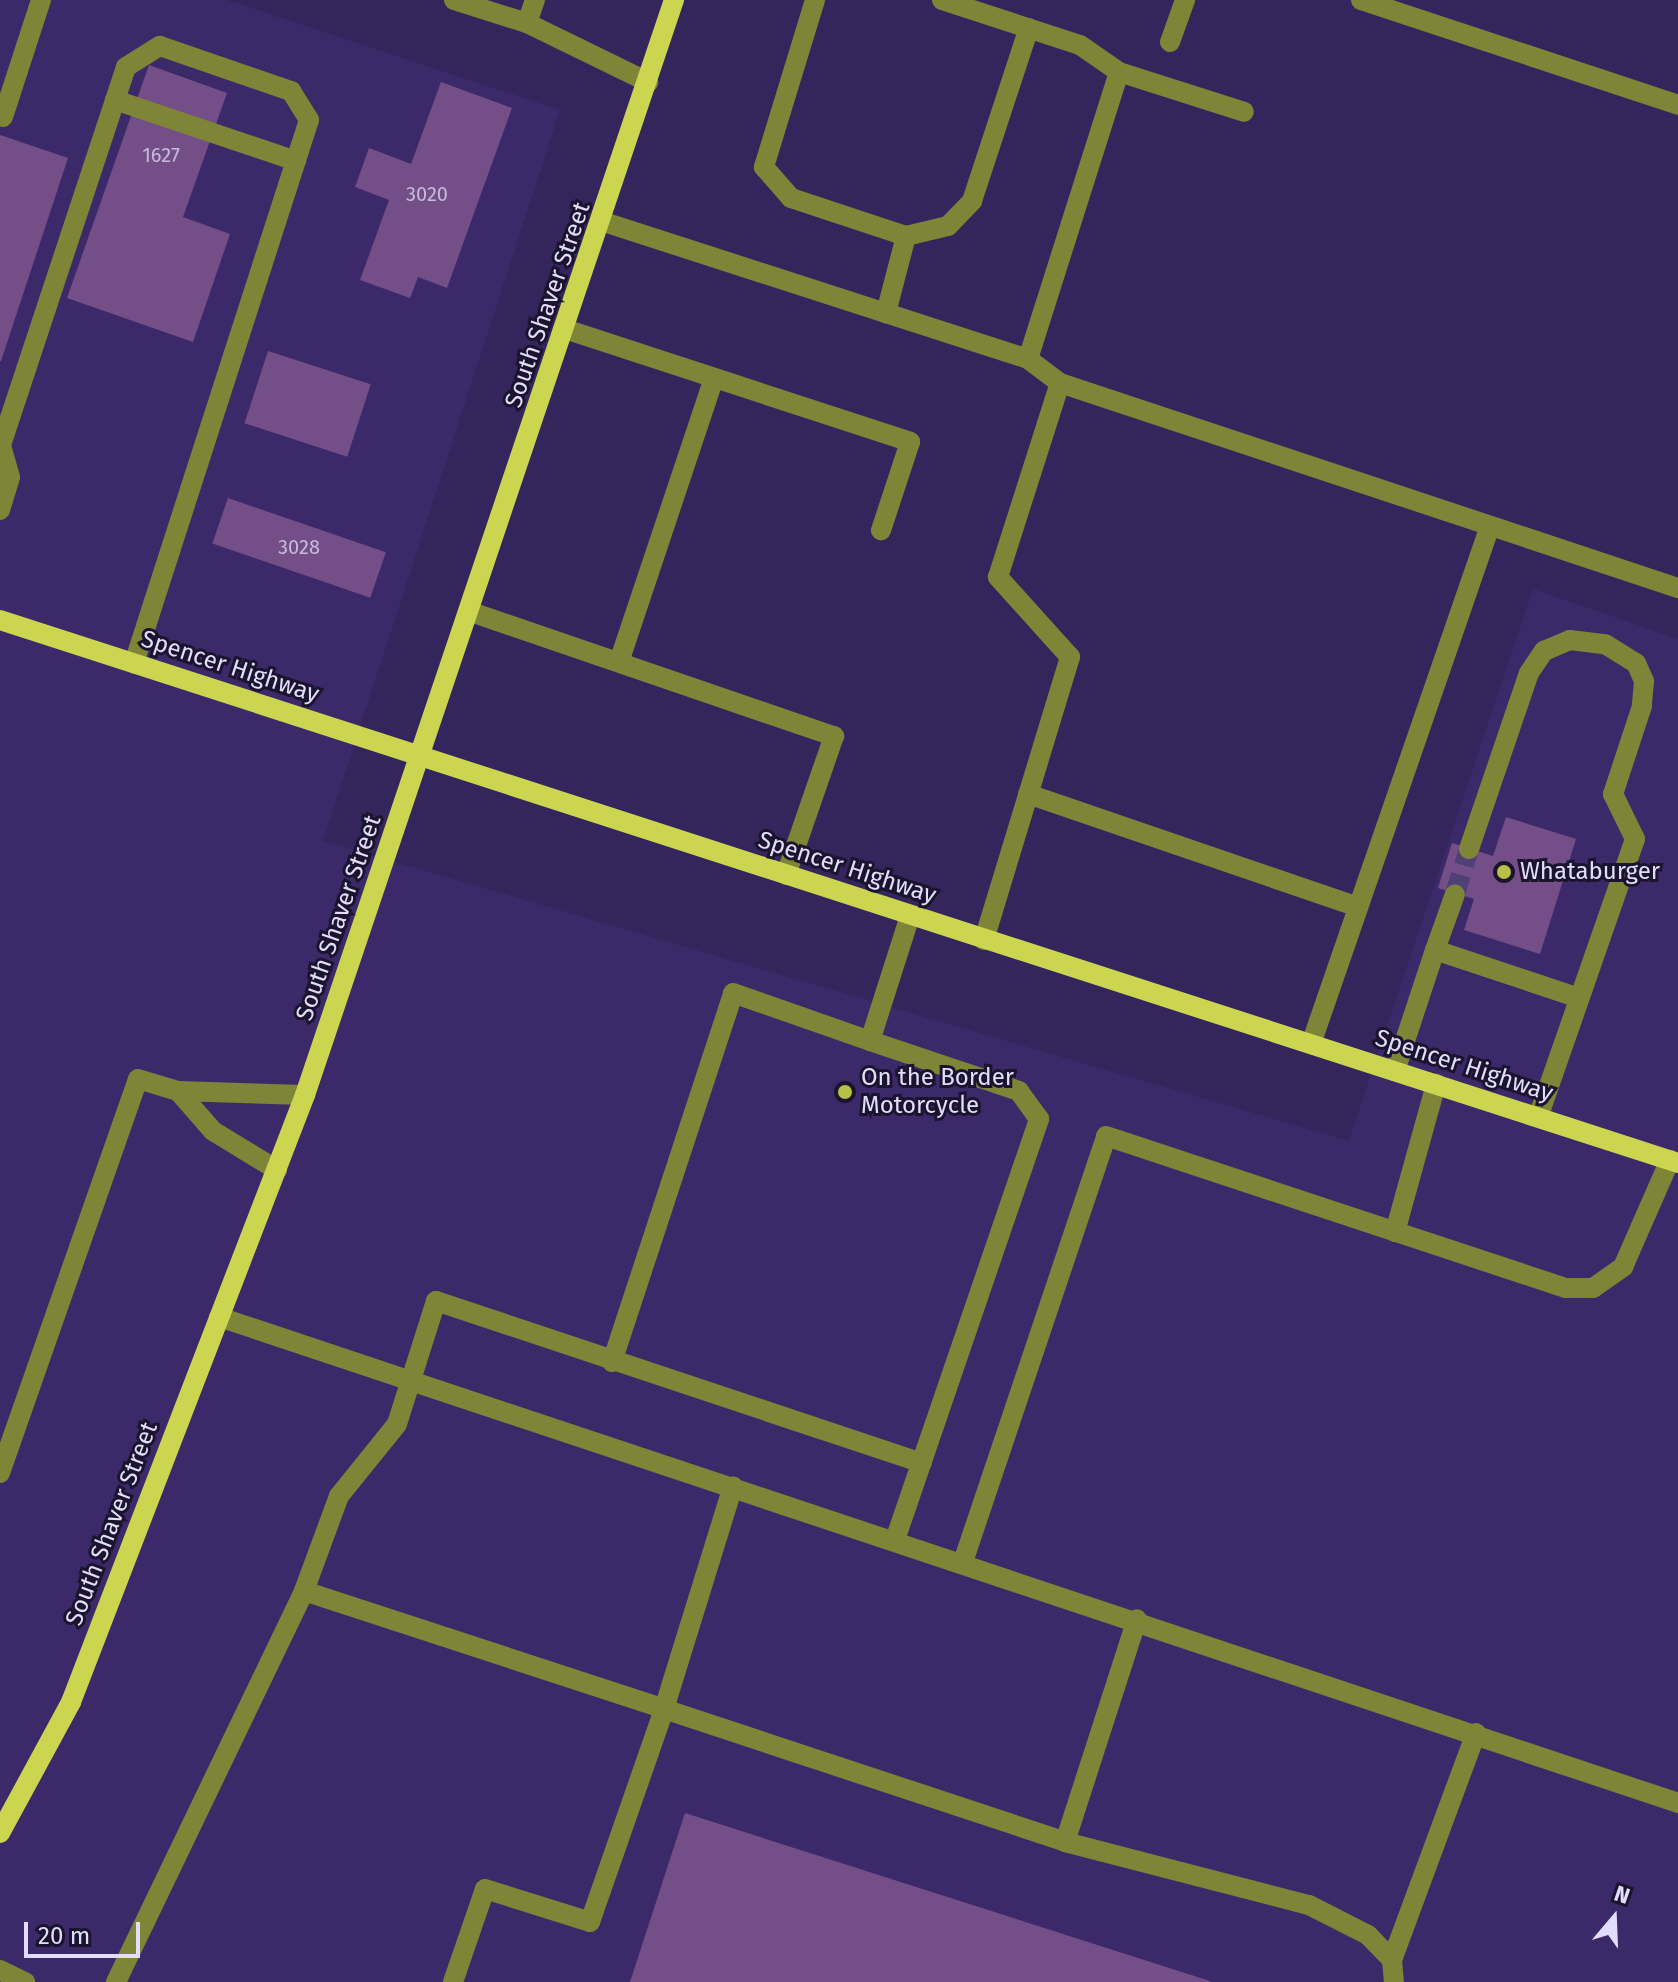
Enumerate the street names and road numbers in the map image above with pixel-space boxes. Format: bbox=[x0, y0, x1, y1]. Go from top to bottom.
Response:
street label: South Shaver Street bbox=[499, 198, 597, 412]
street label: Spencer Highway bbox=[137, 625, 323, 709]
street label: South Shaver Street bbox=[290, 811, 388, 1025]
street label: Spencer Highway bbox=[754, 826, 940, 910]
street label: Spencer Highway bbox=[1371, 1024, 1557, 1108]
street label: South Shaver Street bbox=[60, 1418, 164, 1630]

